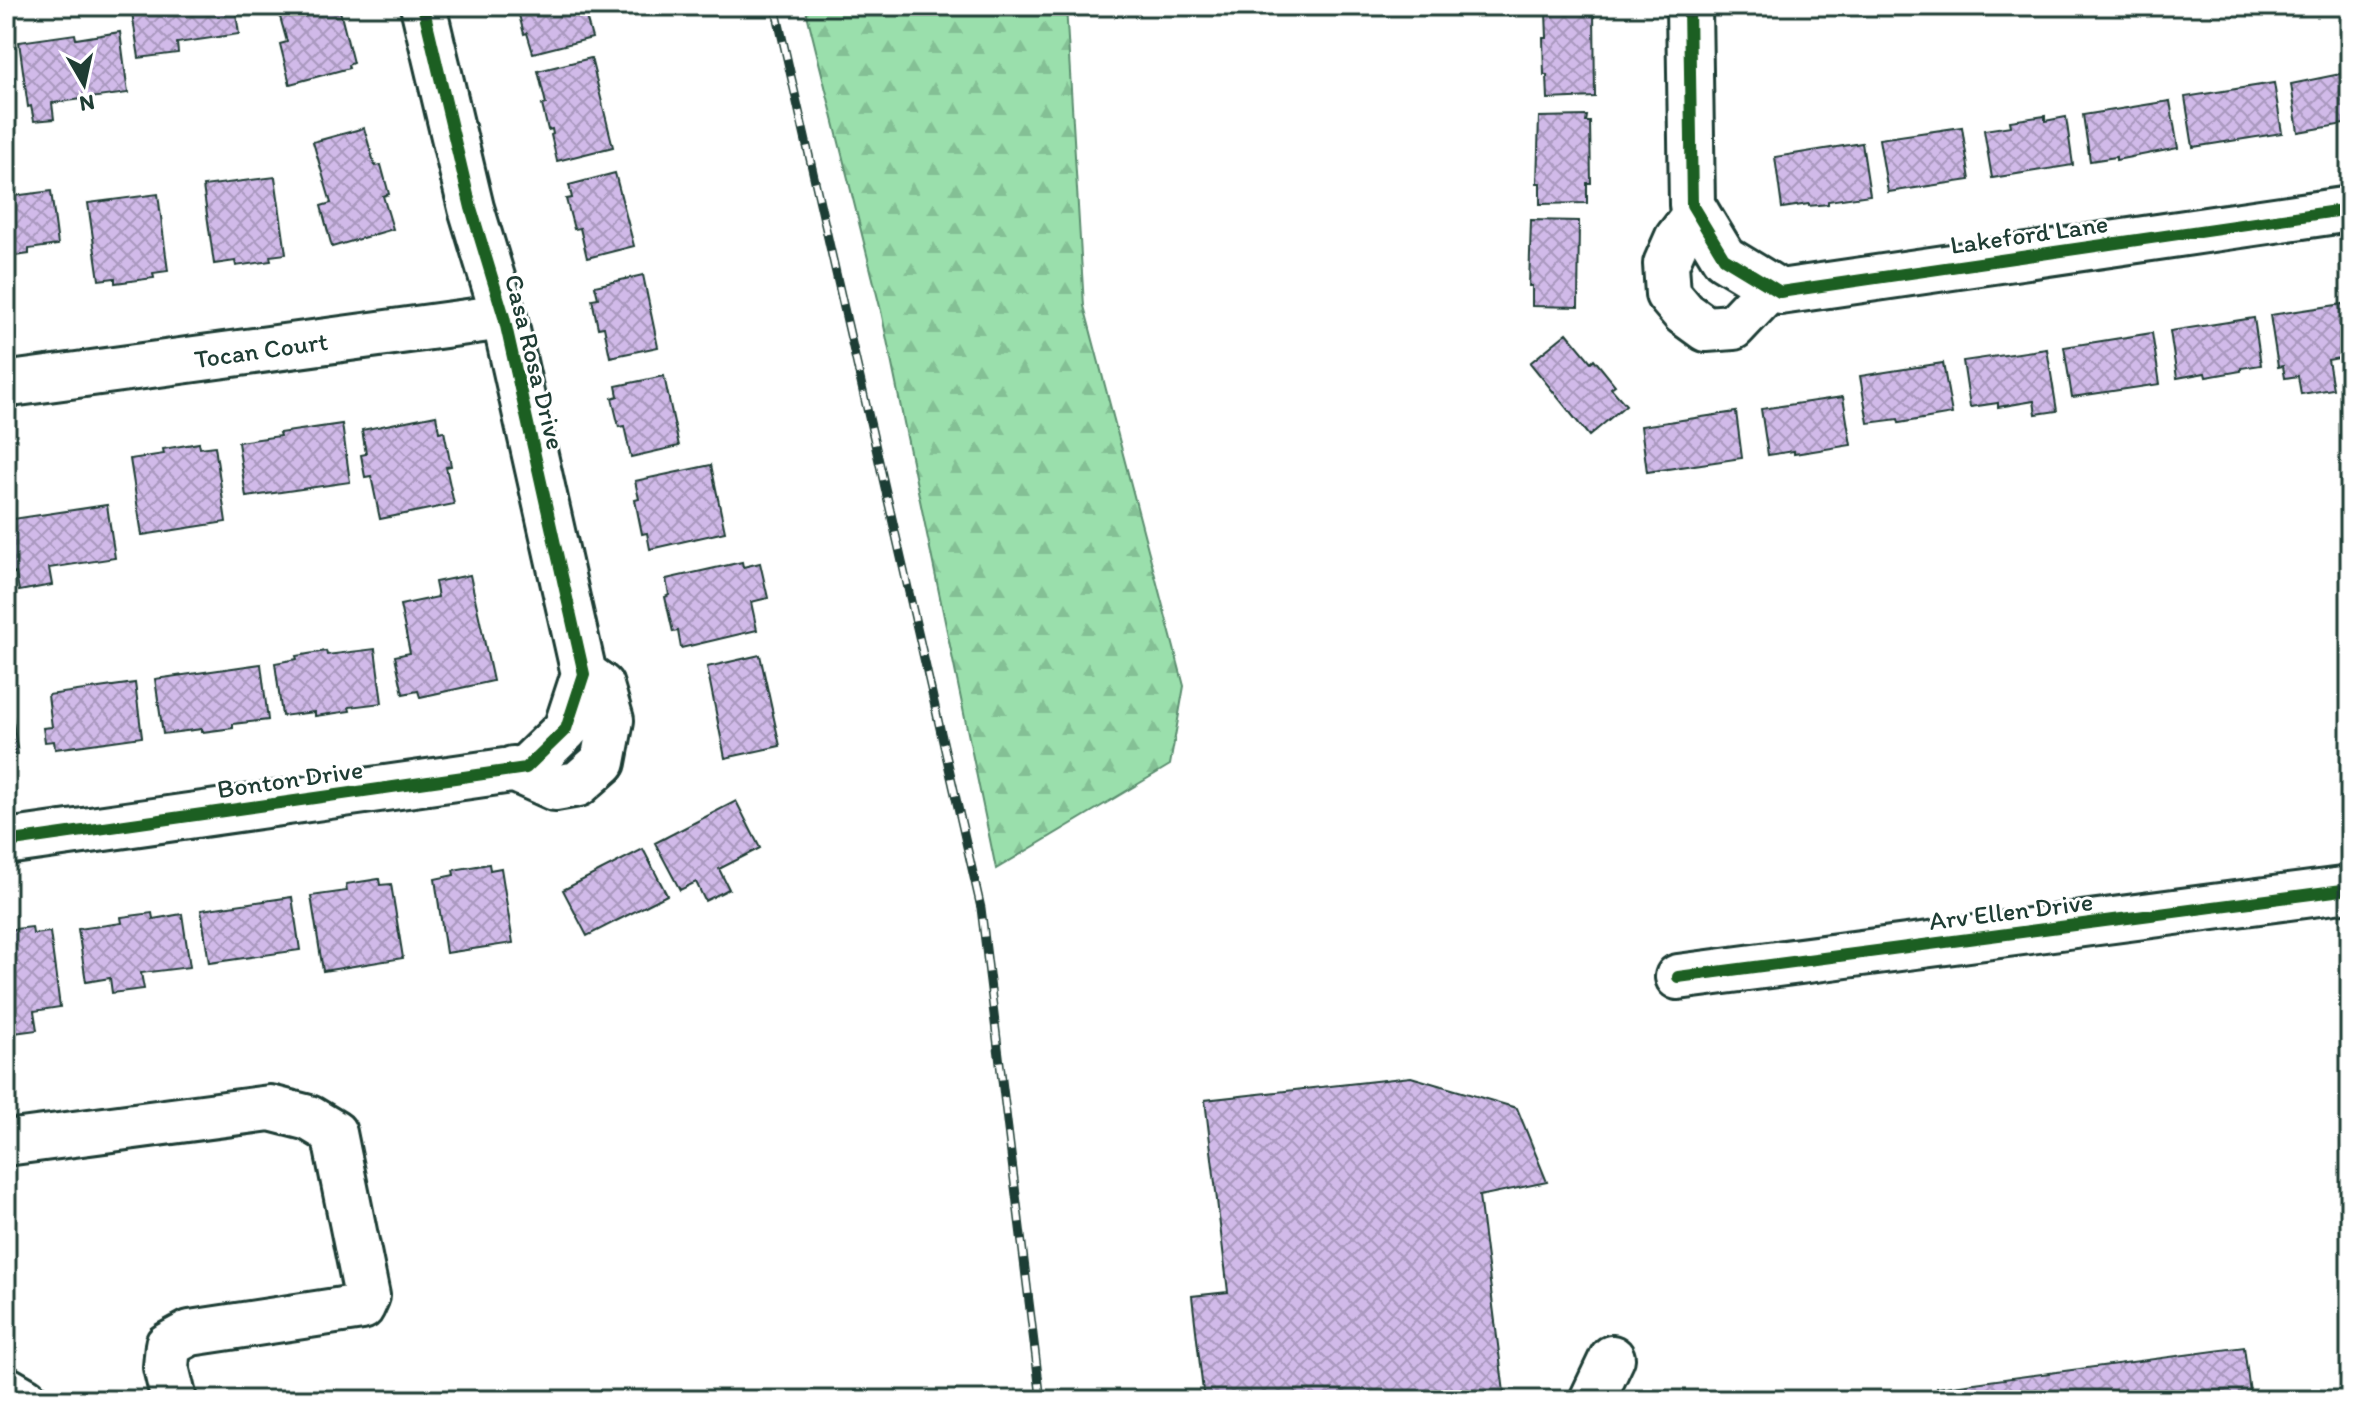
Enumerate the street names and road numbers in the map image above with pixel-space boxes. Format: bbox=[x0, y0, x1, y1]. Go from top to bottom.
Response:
street label: Lakeford Lane bbox=[1948, 207, 2110, 261]
street label: Casa Rosa Drive bbox=[498, 271, 572, 453]
street label: Tocan Court bbox=[192, 325, 330, 375]
street label: Bonton Drive bbox=[215, 753, 365, 805]
street label: Arv Ellen Drive bbox=[1927, 885, 2095, 937]

